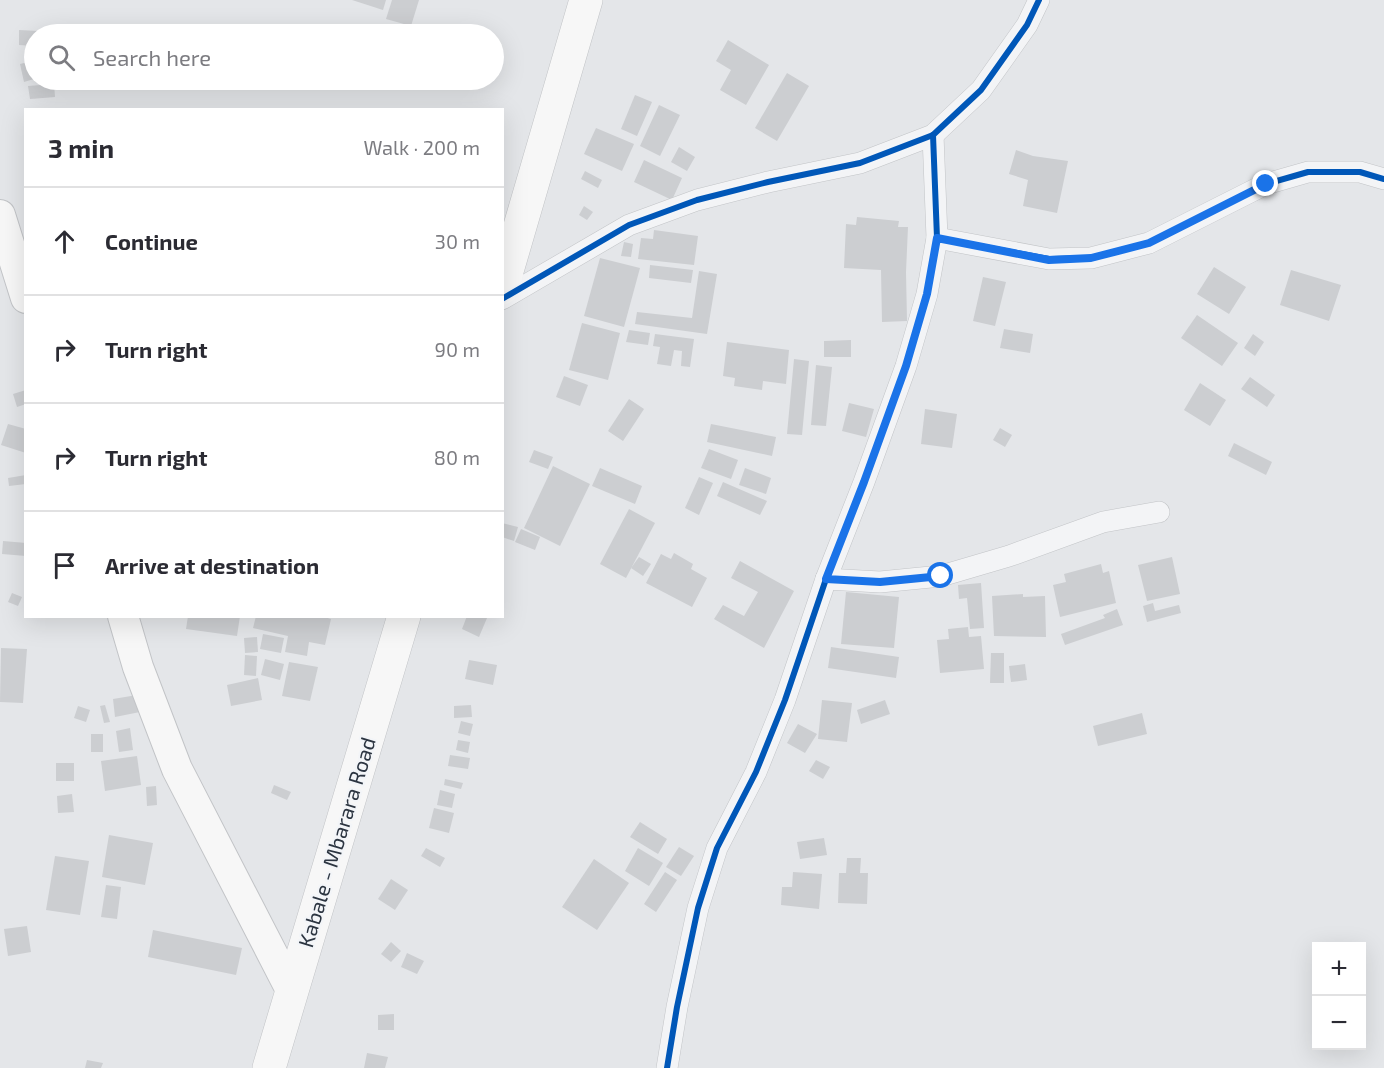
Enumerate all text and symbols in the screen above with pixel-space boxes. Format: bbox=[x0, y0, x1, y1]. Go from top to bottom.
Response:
search box bbox=[24, 24, 504, 90]
icon: search bbox=[45, 41, 78, 74]
text: Search here bbox=[93, 44, 211, 70]
text: 3 min bbox=[48, 132, 114, 163]
text: Walk · 200 m bbox=[363, 135, 480, 159]
route end bbox=[1252, 170, 1278, 196]
icon: ahead bbox=[48, 225, 81, 258]
text: Continue bbox=[105, 228, 198, 254]
text: 30 m bbox=[435, 229, 480, 253]
icon: right bbox=[48, 333, 81, 366]
text: Turn right bbox=[105, 336, 207, 362]
text: 90 m bbox=[435, 337, 480, 361]
icon: right bbox=[48, 441, 81, 474]
text: Turn right bbox=[105, 444, 207, 470]
text: 80 m bbox=[434, 445, 480, 469]
icon: arrive bbox=[48, 549, 81, 582]
text: Arrive at destination bbox=[105, 552, 319, 578]
route start bbox=[927, 562, 953, 588]
street label: Kabale - Mbarara Road bbox=[292, 734, 380, 950]
map controls bbox=[1312, 942, 1366, 1050]
button: + bbox=[1312, 942, 1366, 996]
button: − bbox=[1312, 996, 1366, 1050]

